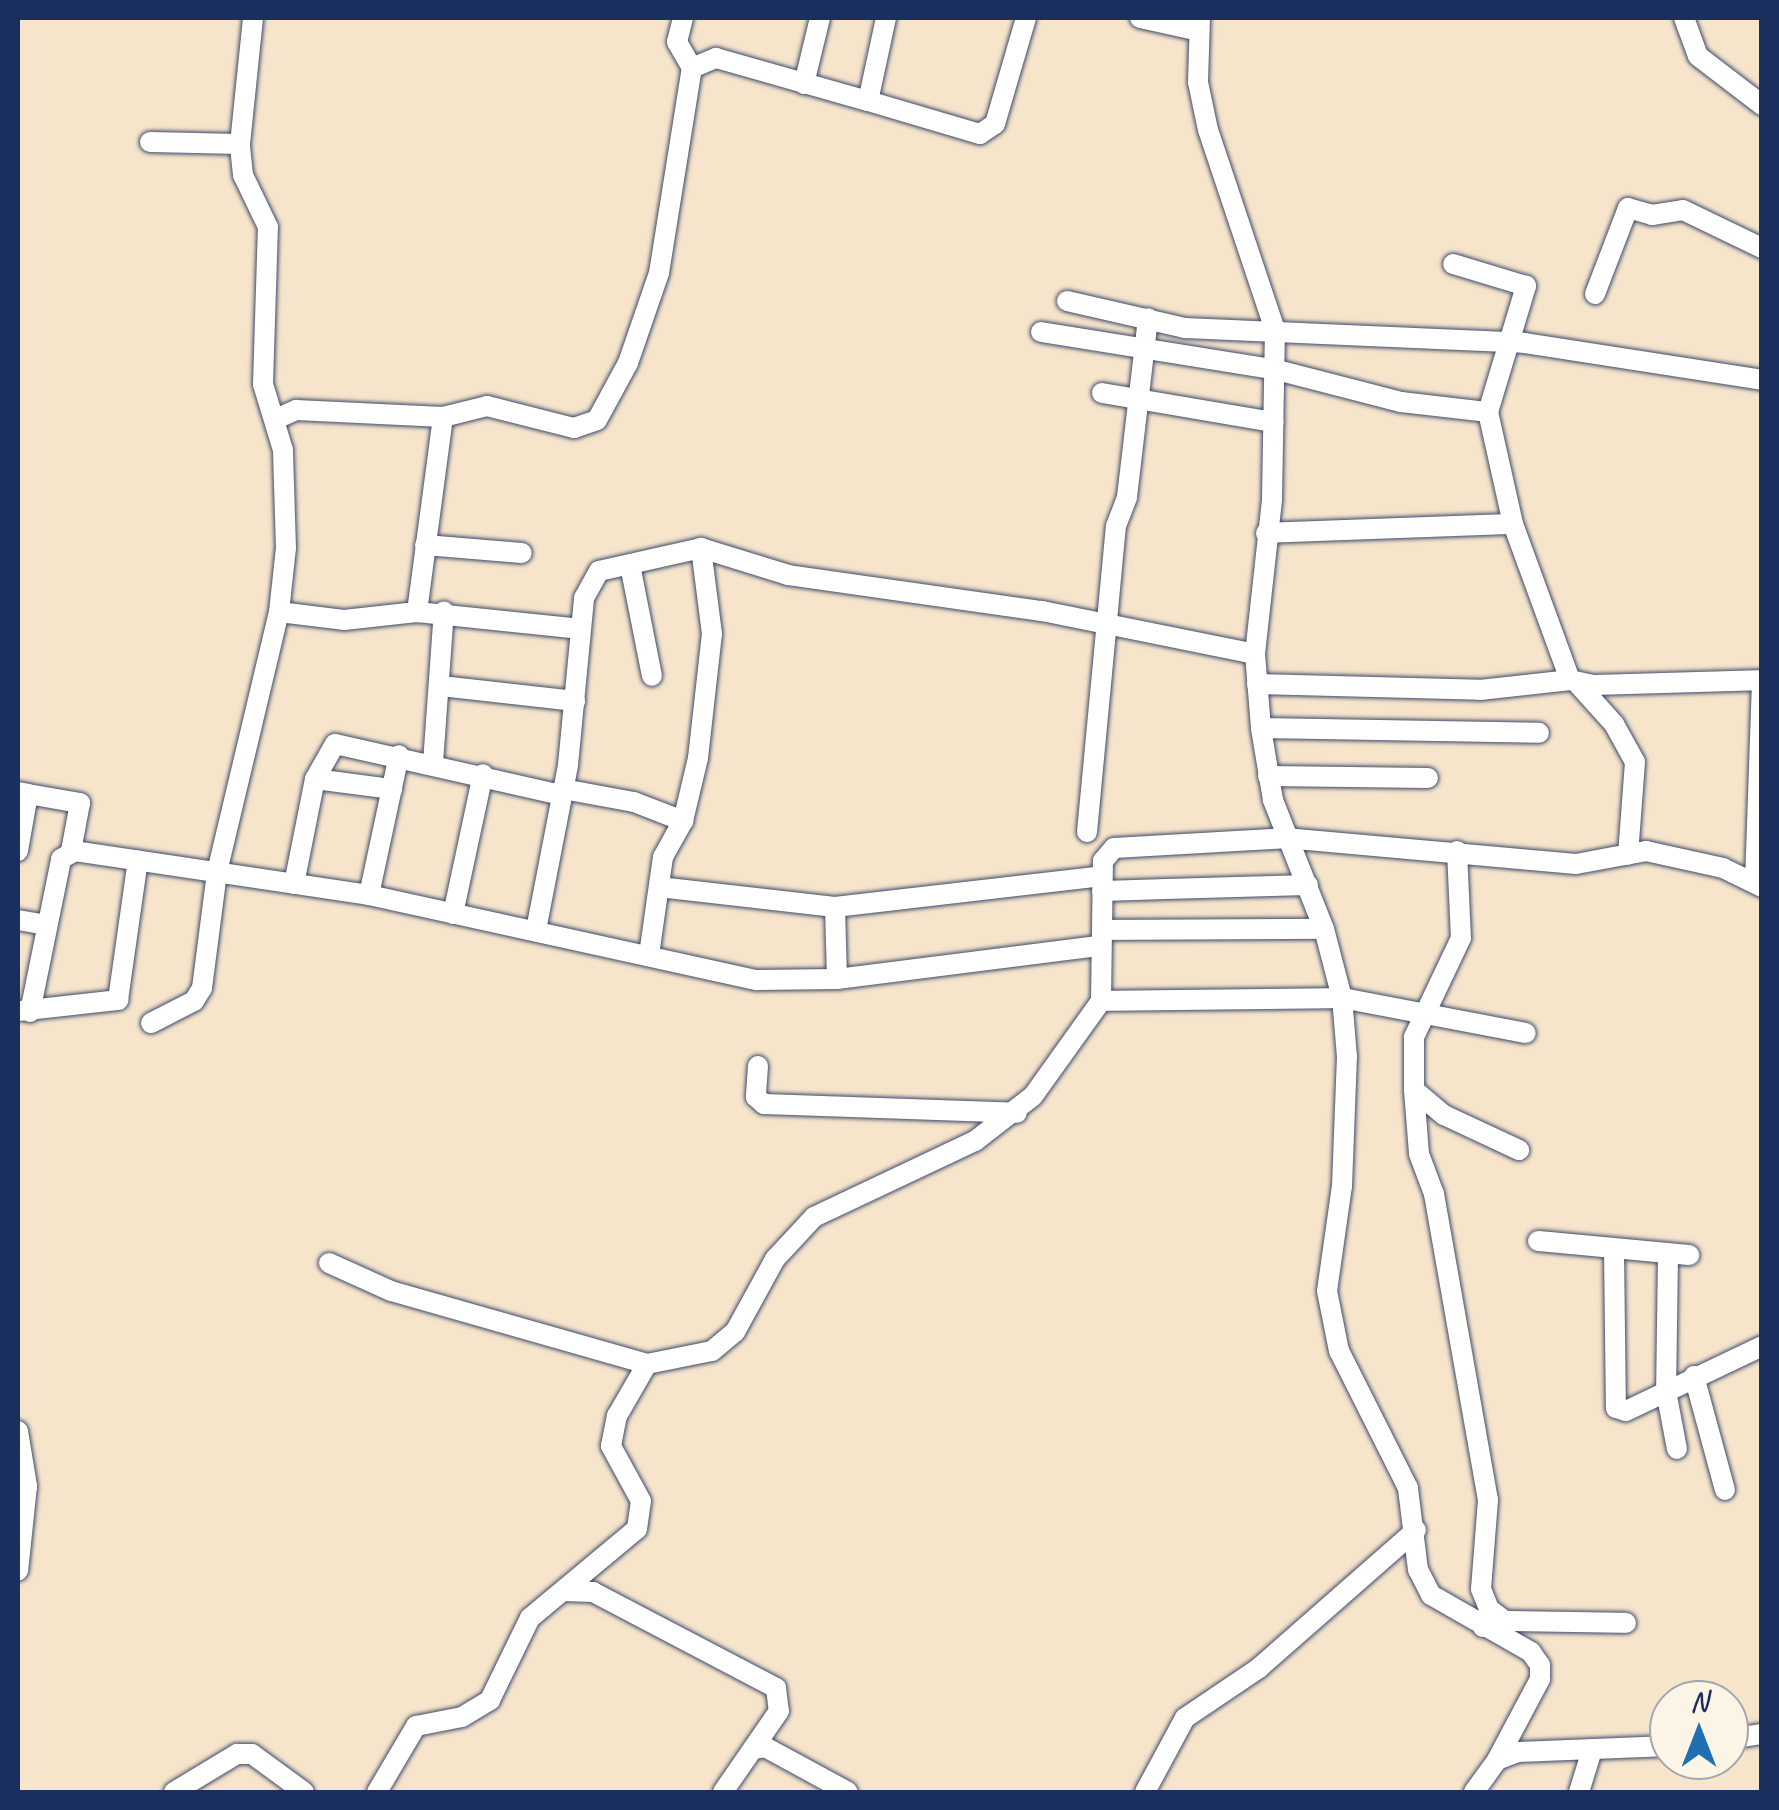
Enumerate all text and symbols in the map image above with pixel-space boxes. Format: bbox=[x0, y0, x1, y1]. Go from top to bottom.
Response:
north arrow bbox=[1649, 1680, 1749, 1780]
text: N bbox=[1690, 1684, 1708, 1719]

